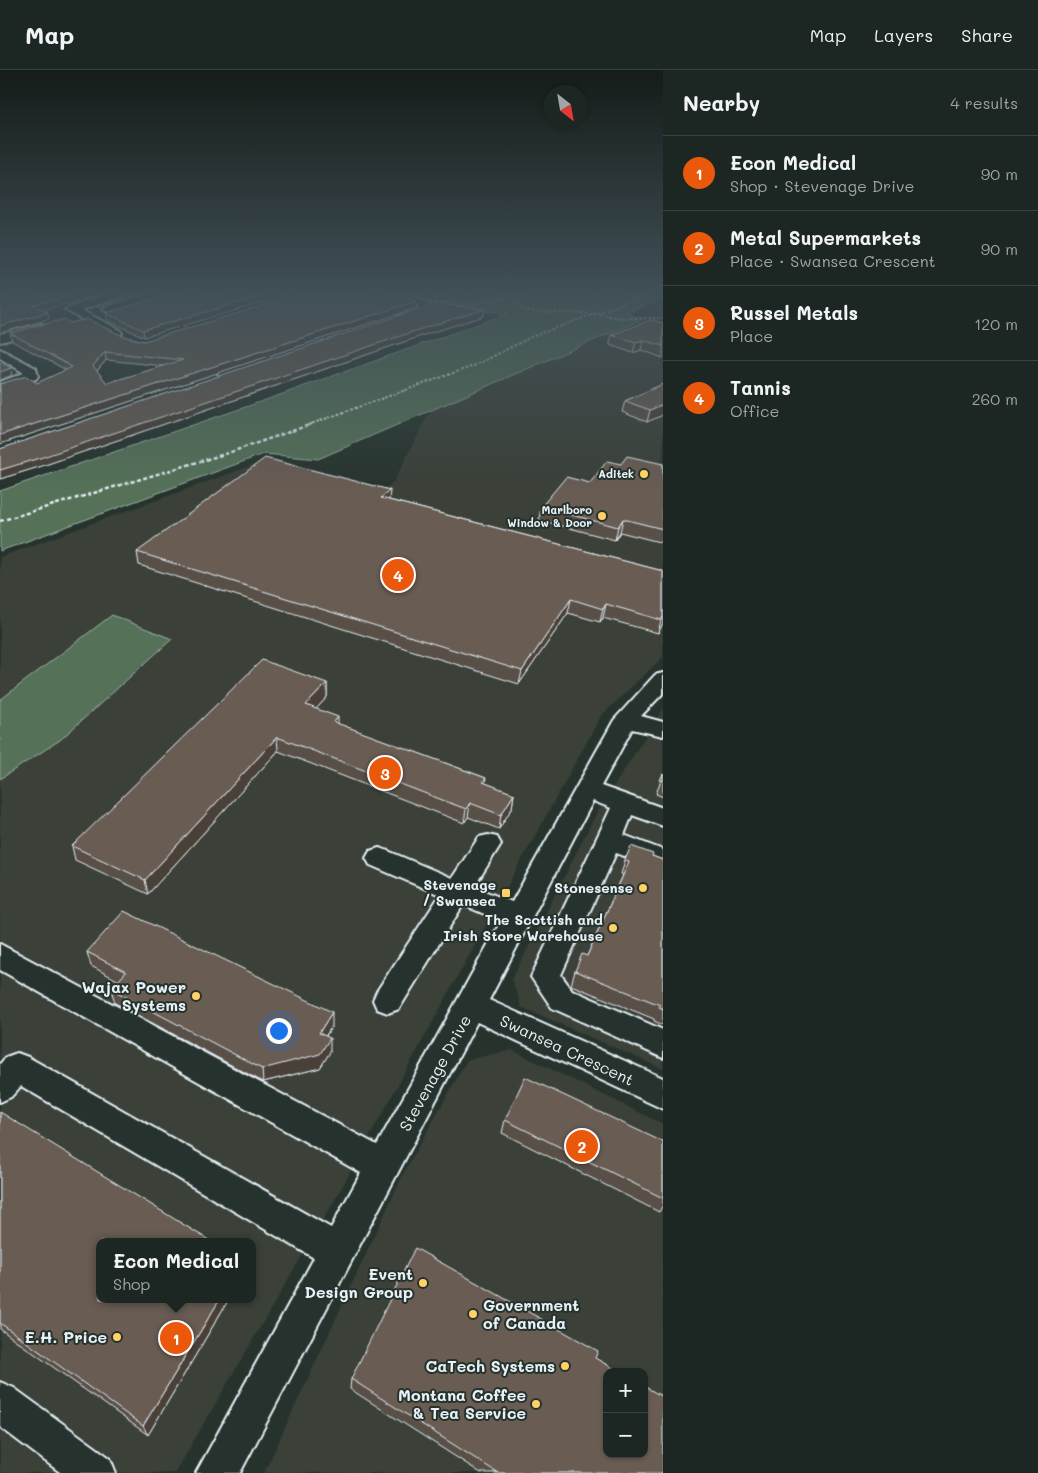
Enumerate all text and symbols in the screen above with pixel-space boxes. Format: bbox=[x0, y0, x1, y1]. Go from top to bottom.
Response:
text: Map bbox=[25, 19, 74, 50]
text: Map bbox=[810, 23, 846, 47]
text: Layers bbox=[874, 23, 933, 47]
text: Share bbox=[961, 23, 1013, 47]
north arrow bbox=[543, 85, 588, 130]
text: Nearby bbox=[683, 89, 760, 116]
text: 4 results bbox=[950, 92, 1018, 113]
text: Econ Medical bbox=[730, 150, 856, 175]
text: 1 bbox=[695, 163, 703, 184]
text: 90 m bbox=[981, 163, 1018, 184]
text: Shop · Stevenage Drive bbox=[730, 175, 914, 196]
text: Metal Supermarkets bbox=[730, 225, 921, 250]
text: 2 bbox=[695, 238, 703, 259]
text: 90 m bbox=[981, 238, 1018, 259]
text: Place · Swansea Crescent bbox=[730, 250, 936, 271]
text: Russel Metals bbox=[730, 300, 858, 325]
text: 3 bbox=[694, 313, 704, 334]
text: 120 m bbox=[974, 313, 1018, 334]
text: Place bbox=[730, 325, 773, 346]
text: Tannis bbox=[730, 375, 791, 400]
text: 4 bbox=[694, 388, 704, 409]
text: 260 m bbox=[972, 388, 1018, 409]
text: Office bbox=[730, 400, 779, 421]
place label: Aditek bbox=[598, 466, 634, 481]
marker: Aditek bbox=[638, 468, 650, 480]
place label: Marlboro Window & Door bbox=[507, 502, 592, 530]
marker: Marlboro Window & Door bbox=[596, 510, 608, 522]
pin: 4 bbox=[382, 556, 414, 594]
pin: 3 bbox=[369, 754, 401, 792]
place label: Stevenage / Swansea bbox=[423, 875, 496, 910]
place label: Stonesense bbox=[554, 878, 633, 897]
marker: Stonesense bbox=[637, 882, 649, 894]
marker: Stevenage / Swansea bbox=[500, 887, 512, 899]
place label: The Scottish and Irish Store Warehouse bbox=[443, 910, 603, 945]
marker: The Scottish and Irish Store Warehouse bbox=[607, 922, 619, 934]
place label: Wajax Power Systems bbox=[82, 976, 186, 1015]
marker: Wajax Power Systems bbox=[190, 990, 202, 1002]
street label: Swansea Crescent bbox=[497, 1009, 638, 1090]
street label: Stevenage Drive bbox=[394, 1011, 475, 1135]
your location bbox=[266, 1018, 292, 1044]
pin: 2 bbox=[566, 1127, 598, 1165]
popup bbox=[96, 1238, 256, 1303]
text: Econ Medical bbox=[113, 1248, 239, 1273]
place label: Event Design Group bbox=[304, 1263, 413, 1302]
text: Shop bbox=[113, 1273, 150, 1294]
marker: Event Design Group bbox=[417, 1277, 429, 1289]
place label: Government of Canada bbox=[483, 1294, 579, 1333]
marker: Government of Canada bbox=[467, 1308, 479, 1320]
pin: 1 bbox=[160, 1319, 192, 1357]
place label: E.H. Price bbox=[24, 1326, 107, 1347]
marker: E.H. Price bbox=[111, 1331, 123, 1343]
place label: CaTech Systems bbox=[426, 1355, 555, 1376]
marker: CaTech Systems bbox=[559, 1360, 571, 1372]
map controls bbox=[603, 1368, 648, 1458]
button: + bbox=[603, 1368, 648, 1413]
place label: Montana Coffee & Tea Service bbox=[398, 1384, 526, 1423]
marker: Montana Coffee & Tea Service bbox=[530, 1398, 542, 1410]
button: − bbox=[603, 1413, 648, 1458]

